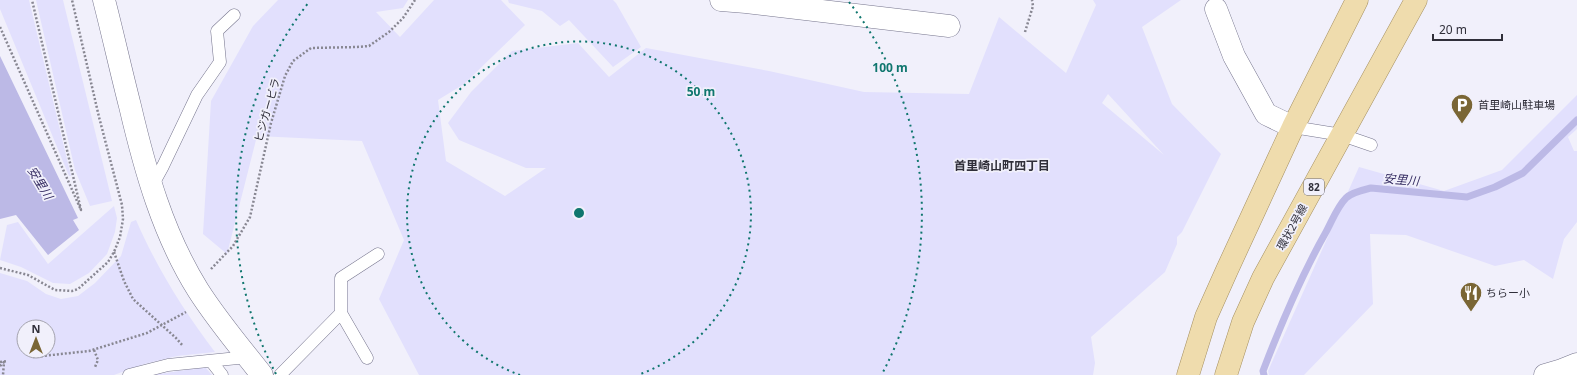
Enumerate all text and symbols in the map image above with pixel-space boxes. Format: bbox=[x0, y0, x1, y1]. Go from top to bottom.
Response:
scale bar bbox=[1433, 16, 1502, 42]
text: 20 m bbox=[1439, 21, 1467, 38]
text: 100 m bbox=[872, 59, 908, 76]
street label: ヒジガービラ bbox=[250, 76, 283, 144]
text: 50 m bbox=[687, 83, 715, 100]
parking icon: 首里崎山駐車場 bbox=[1449, 92, 1475, 125]
place label: 首里崎山駐車場 bbox=[1478, 97, 1555, 112]
district label: 首里崎山町四丁目 bbox=[954, 157, 1050, 174]
water label: 安里川 bbox=[24, 163, 58, 204]
water label: 安里川 bbox=[1382, 169, 1422, 190]
road number: 82 bbox=[1304, 179, 1324, 195]
street label: 環状2号線 bbox=[1273, 201, 1310, 252]
centre of rings bbox=[572, 206, 586, 220]
restaurant icon: ちらー小 bbox=[1458, 280, 1484, 313]
place label: ちらー小 bbox=[1486, 285, 1530, 300]
north arrow bbox=[16, 319, 56, 359]
text: N bbox=[32, 321, 40, 336]

